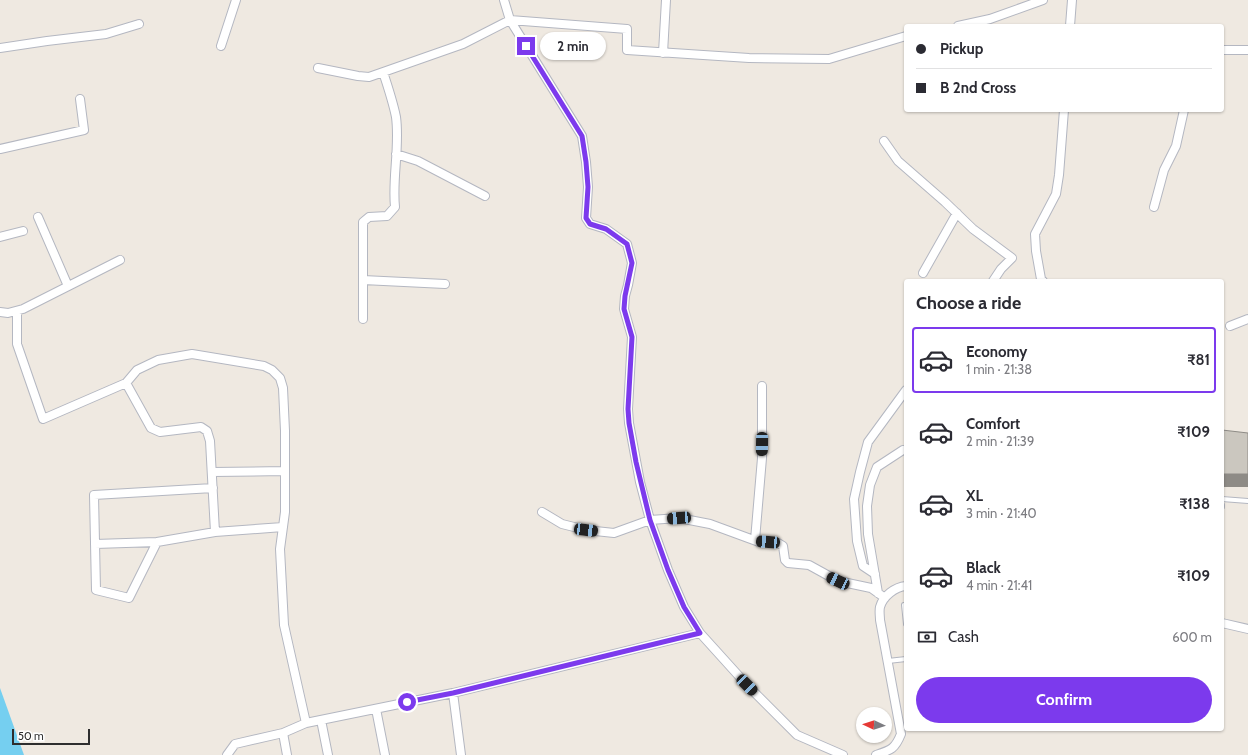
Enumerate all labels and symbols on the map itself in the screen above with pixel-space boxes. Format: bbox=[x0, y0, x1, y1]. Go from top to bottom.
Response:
callout: 2 min bbox=[540, 32, 606, 60]
route end bbox=[517, 37, 535, 55]
car bbox=[756, 432, 768, 456]
car bbox=[667, 511, 691, 525]
car bbox=[573, 523, 599, 537]
car bbox=[756, 535, 780, 549]
car bbox=[825, 570, 851, 592]
car bbox=[734, 672, 760, 698]
route start bbox=[398, 693, 416, 711]
north arrow bbox=[856, 707, 892, 743]
scale bar bbox=[12, 727, 90, 746]

